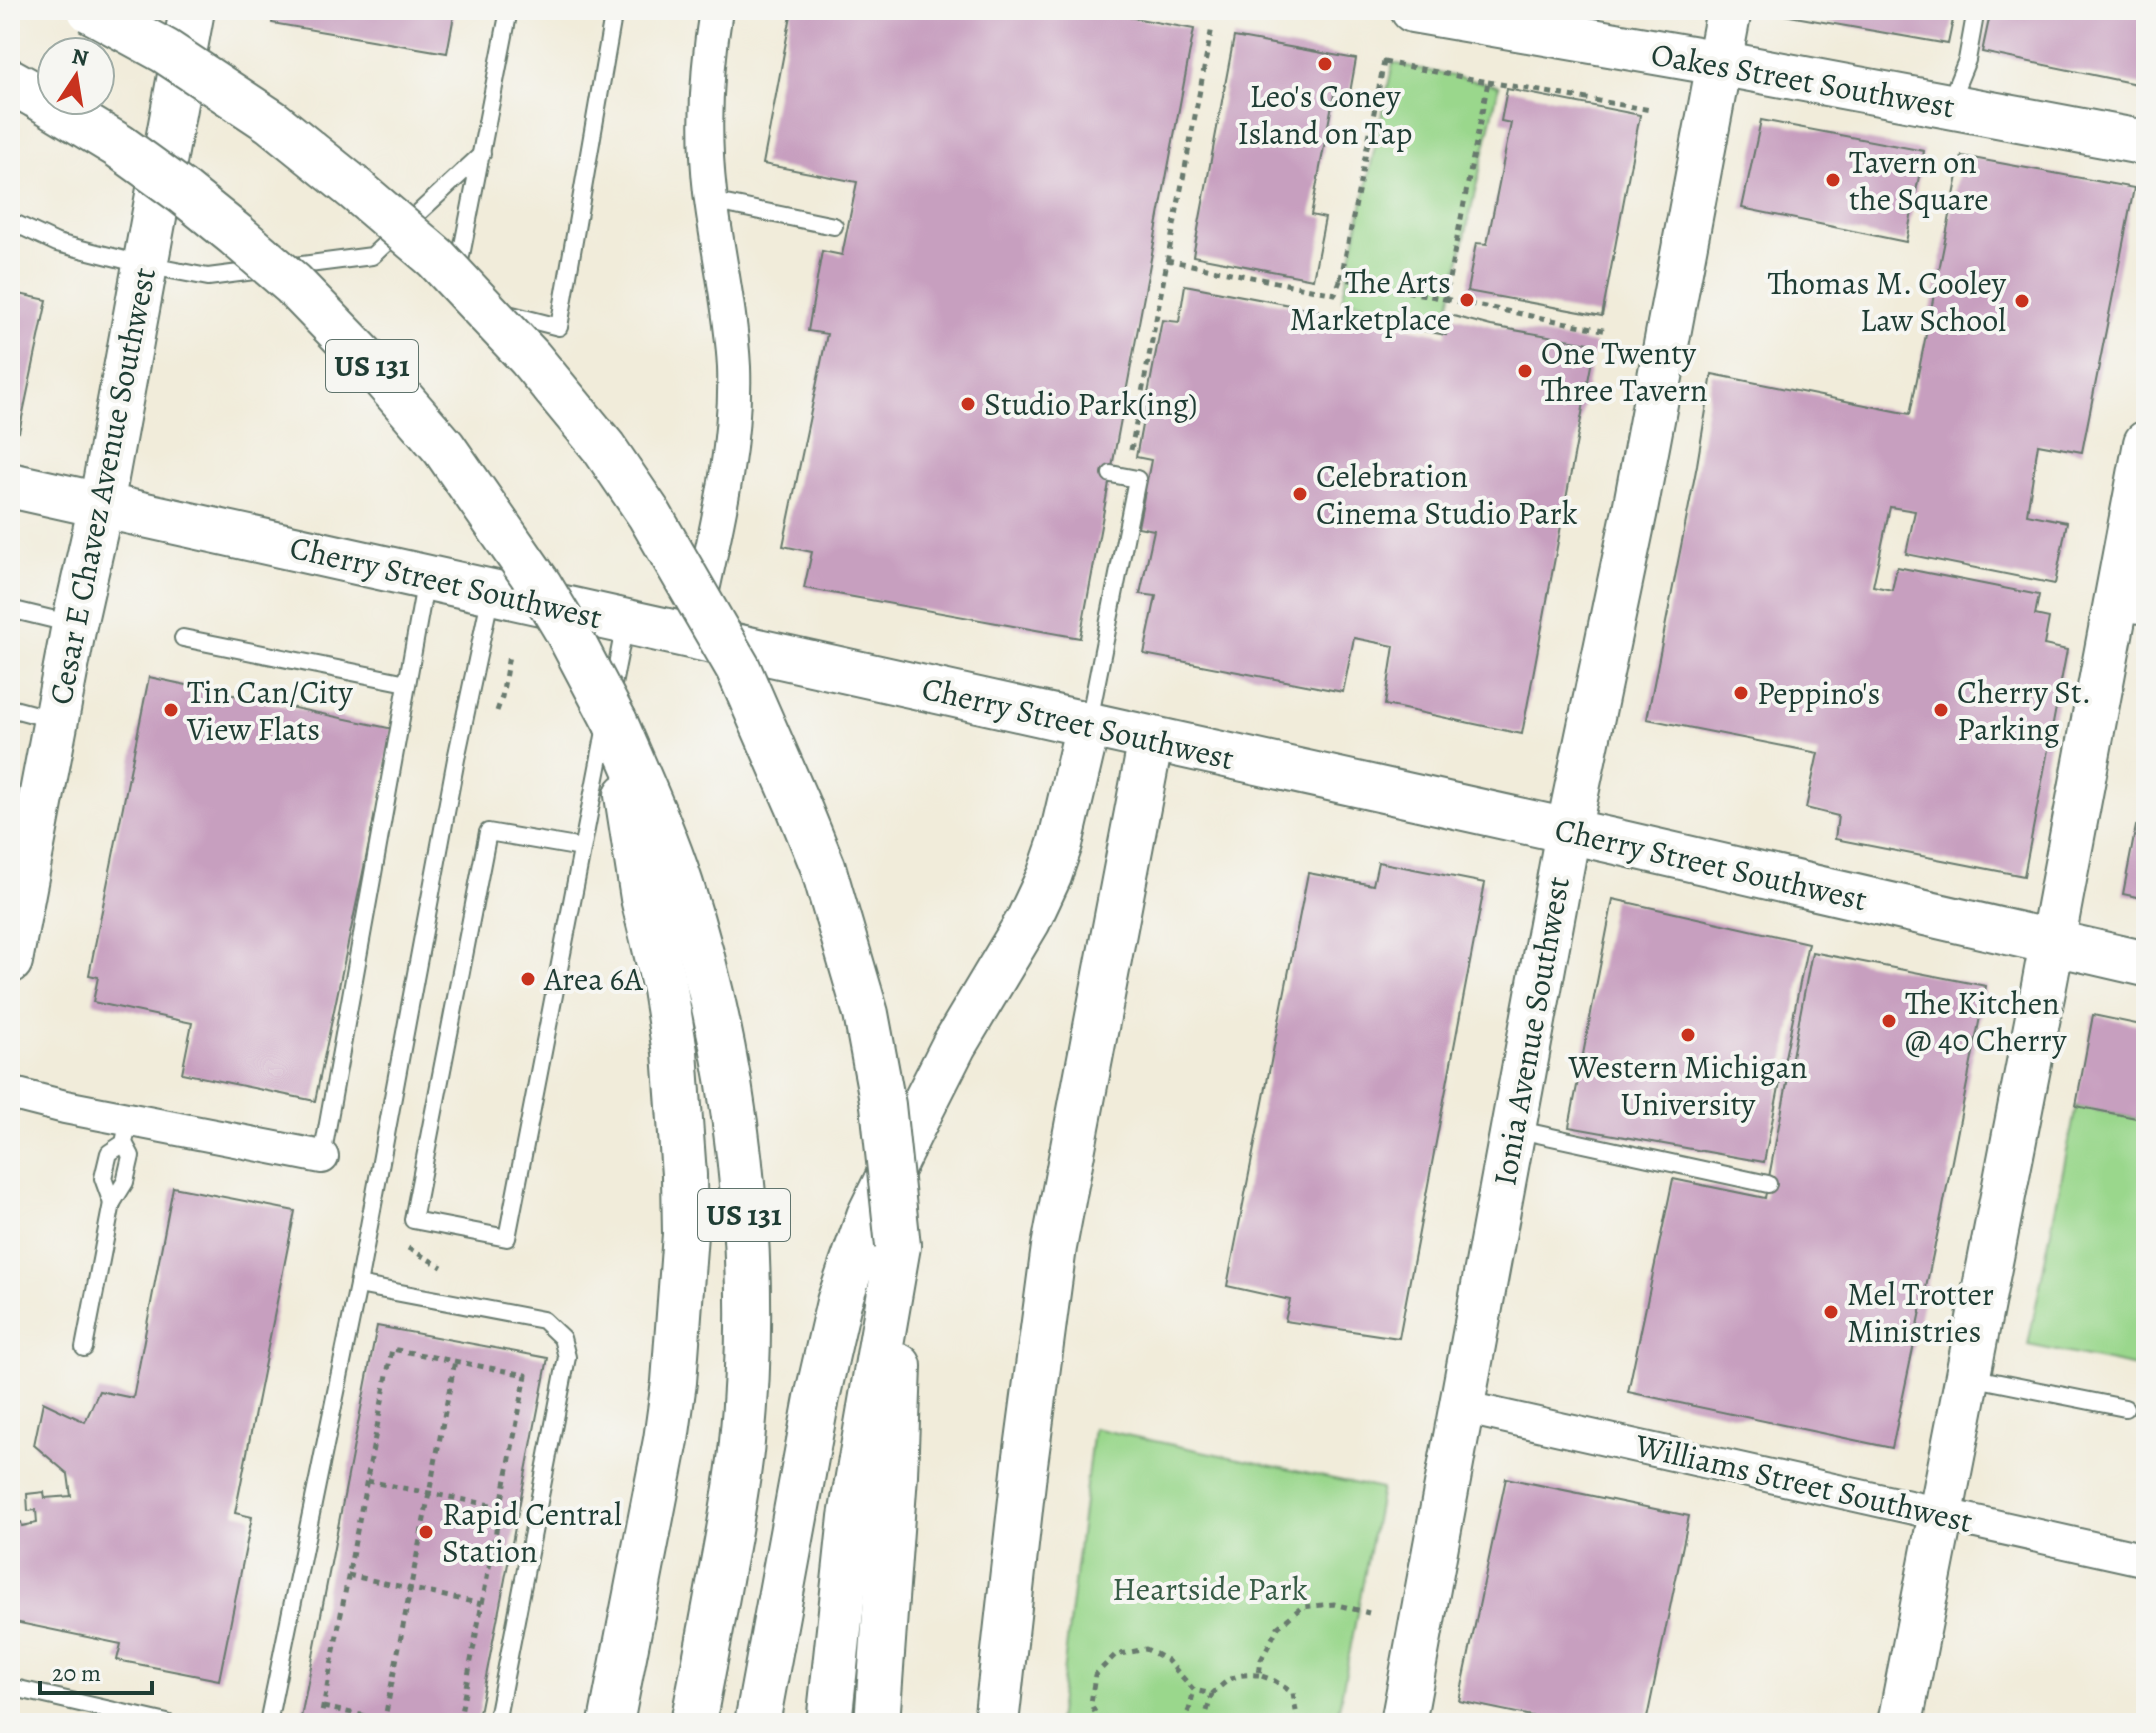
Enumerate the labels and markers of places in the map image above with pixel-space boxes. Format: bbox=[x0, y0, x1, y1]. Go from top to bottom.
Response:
marker: Leo's Coney Island on Tap bbox=[1316, 55, 1334, 73]
place label: Leo's Coney Island on Tap bbox=[1237, 74, 1413, 155]
place label: Tavern on the Square bbox=[1849, 140, 1989, 221]
marker: Tavern on the Square bbox=[1824, 171, 1842, 189]
place label: The Arts Marketplace bbox=[1290, 260, 1451, 341]
place label: Thomas M. Cooley Law School bbox=[1767, 261, 2007, 342]
marker: The Arts Marketplace bbox=[1458, 291, 1476, 309]
marker: Thomas M. Cooley Law School bbox=[2013, 292, 2031, 310]
place label: One Twenty Three Tavern bbox=[1541, 331, 1708, 412]
marker: One Twenty Three Tavern bbox=[1516, 362, 1534, 380]
place label: Studio Park(ing) bbox=[984, 382, 1198, 426]
marker: Studio Park(ing) bbox=[959, 395, 977, 413]
place label: Celebration Cinema Studio Park bbox=[1316, 454, 1578, 535]
marker: Celebration Cinema Studio Park bbox=[1291, 485, 1309, 503]
place label: Tin Can/City View Flats bbox=[186, 670, 353, 751]
place label: Cherry St. Parking bbox=[1957, 670, 2091, 751]
place label: Peppino's bbox=[1757, 671, 1880, 715]
marker: Peppino's bbox=[1732, 684, 1750, 702]
marker: Tin Can/City View Flats bbox=[162, 701, 180, 719]
marker: Cherry St. Parking bbox=[1932, 701, 1950, 719]
place label: Area 6A bbox=[543, 957, 644, 1001]
marker: Area 6A bbox=[519, 970, 537, 988]
place label: The Kitchen @ 40 Cherry bbox=[1905, 981, 2067, 1062]
marker: The Kitchen @ 40 Cherry bbox=[1880, 1012, 1898, 1030]
marker: Western Michigan University bbox=[1679, 1026, 1697, 1044]
place label: Western Michigan University bbox=[1567, 1045, 1808, 1126]
place label: Mel Trotter Ministries bbox=[1847, 1272, 1994, 1353]
marker: Mel Trotter Ministries bbox=[1822, 1303, 1840, 1321]
place label: Rapid Central Station bbox=[442, 1492, 622, 1573]
marker: Rapid Central Station bbox=[417, 1523, 435, 1541]

